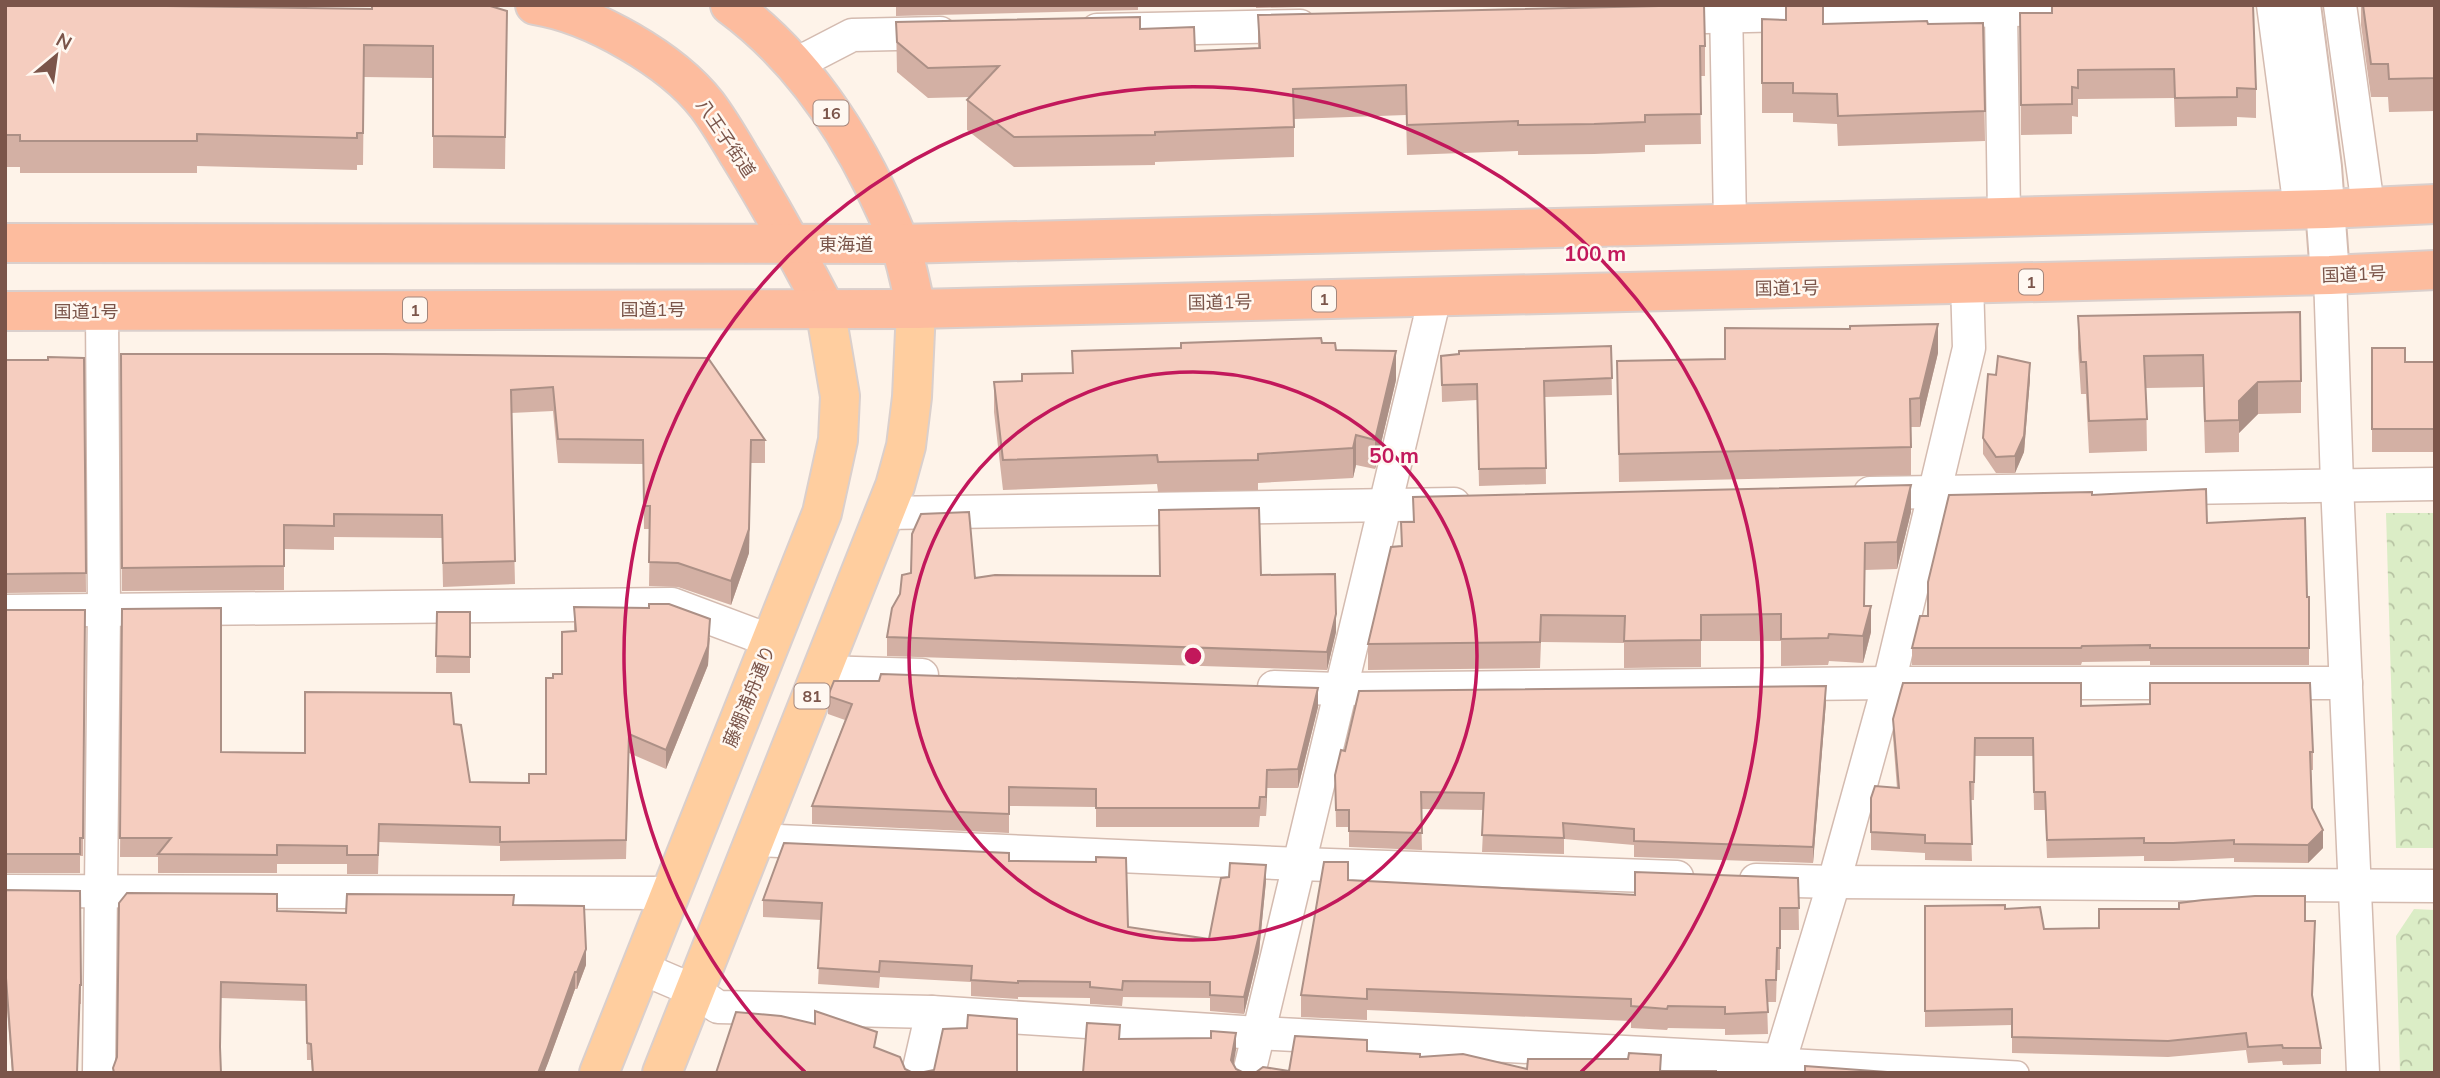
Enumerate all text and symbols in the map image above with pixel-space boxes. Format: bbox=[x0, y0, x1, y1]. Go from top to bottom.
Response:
north arrow bbox=[21, 21, 91, 91]
text: N bbox=[52, 27, 76, 55]
street label: 八王子街道 bbox=[691, 94, 761, 182]
road number: 16 bbox=[814, 100, 848, 125]
street label: 東海道 bbox=[819, 233, 873, 256]
text: 100 m bbox=[1564, 240, 1626, 266]
street label: 国道1号 bbox=[2321, 261, 2387, 287]
road number: 1 bbox=[2019, 270, 2043, 294]
street label: 国道1号 bbox=[1754, 276, 1820, 300]
road number: 1 bbox=[1312, 286, 1336, 312]
street label: 国道1号 bbox=[1187, 290, 1253, 314]
road number: 1 bbox=[403, 298, 427, 322]
street label: 国道1号 bbox=[621, 298, 685, 321]
street label: 国道1号 bbox=[54, 300, 118, 323]
text: 50 m bbox=[1369, 442, 1419, 468]
street label: 藤棚浦舟通り bbox=[718, 642, 780, 750]
centre of rings bbox=[1181, 644, 1205, 668]
road number: 81 bbox=[794, 684, 830, 708]

